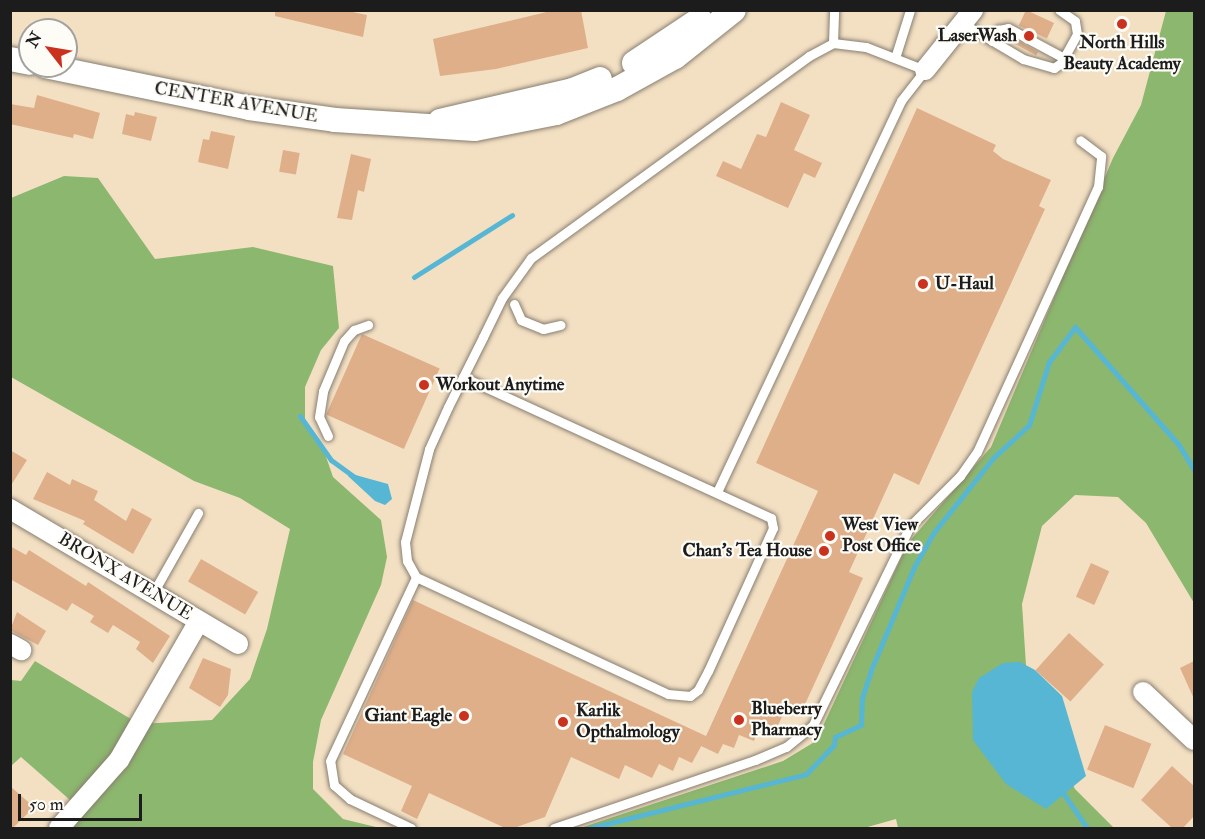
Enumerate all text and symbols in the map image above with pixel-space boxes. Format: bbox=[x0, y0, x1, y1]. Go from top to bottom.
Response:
marker: North Hills Beauty Academy bbox=[1115, 17, 1129, 31]
north arrow bbox=[18, 18, 78, 78]
place label: LaserWash bbox=[938, 25, 1017, 47]
text: N bbox=[22, 28, 47, 51]
marker: LaserWash bbox=[1022, 29, 1036, 43]
place label: North Hills Beauty Academy bbox=[1063, 33, 1181, 76]
street label: CENTER AVENUE bbox=[153, 78, 319, 128]
place label: U-Haul bbox=[935, 273, 994, 295]
marker: U-Haul bbox=[916, 277, 930, 291]
place label: Workout Anytime bbox=[436, 374, 564, 396]
marker: Workout Anytime bbox=[417, 378, 431, 392]
place label: West View Post Office bbox=[842, 515, 920, 558]
street label: BRONX AVENUE bbox=[54, 528, 196, 626]
marker: West View Post Office bbox=[823, 529, 837, 543]
place label: Chan's Tea House bbox=[682, 540, 812, 562]
marker: Chan's Tea House bbox=[817, 544, 831, 558]
place label: Blueberry Pharmacy bbox=[751, 699, 822, 742]
place label: Karlik Opthalmology bbox=[576, 701, 680, 744]
place label: Giant Eagle bbox=[365, 705, 452, 727]
marker: Giant Eagle bbox=[457, 709, 471, 723]
marker: Karlik Opthalmology bbox=[554, 713, 572, 731]
marker: Blueberry Pharmacy bbox=[732, 713, 746, 727]
scale bar bbox=[21, 782, 146, 820]
text: 50 m bbox=[29, 793, 64, 816]

